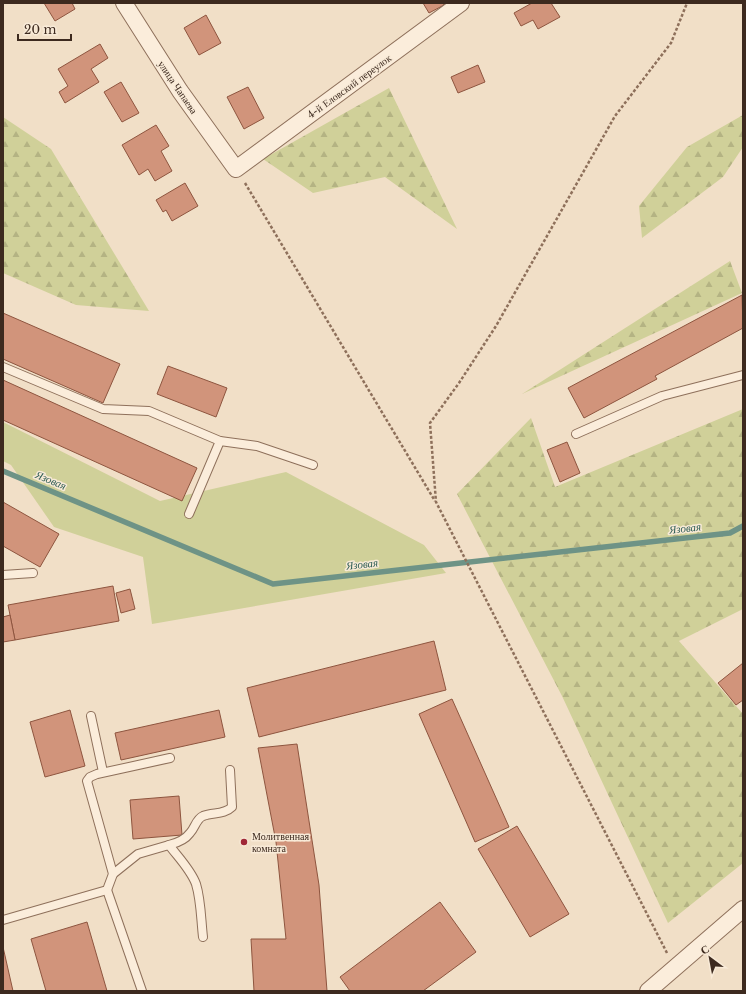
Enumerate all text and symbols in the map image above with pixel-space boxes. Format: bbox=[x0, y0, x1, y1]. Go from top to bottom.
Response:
scale bar bbox=[18, 16, 71, 42]
text: 20 m bbox=[24, 22, 56, 37]
street label: 4-й Еловский переулок bbox=[305, 51, 394, 121]
street label: улица Чапаева bbox=[155, 58, 201, 117]
water label: Язовая bbox=[33, 467, 69, 493]
water label: Язовая bbox=[667, 519, 702, 537]
water label: Язовая bbox=[344, 555, 379, 573]
place label: Молитвенная комната bbox=[252, 830, 309, 855]
marker: Молитвенная комната bbox=[239, 837, 249, 847]
north arrow bbox=[690, 938, 730, 978]
text: С bbox=[698, 941, 712, 958]

